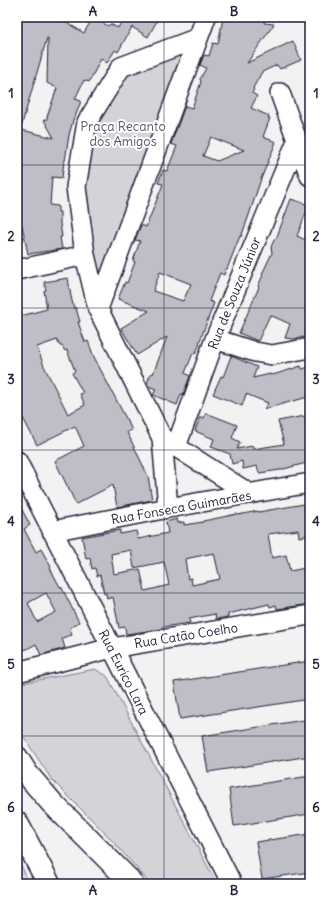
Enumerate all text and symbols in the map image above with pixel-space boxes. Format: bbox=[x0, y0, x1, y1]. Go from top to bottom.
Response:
text: A bbox=[89, 3, 98, 20]
text: B bbox=[230, 3, 239, 20]
text: 1 bbox=[8, 85, 14, 102]
text: 1 bbox=[313, 85, 319, 102]
park label: Praça Recanto dos Amigos bbox=[80, 118, 166, 150]
text: 2 bbox=[7, 228, 15, 245]
text: 2 bbox=[312, 228, 320, 245]
street label: Rua de Souza Júnior bbox=[204, 234, 265, 352]
text: 3 bbox=[7, 371, 15, 388]
text: 3 bbox=[312, 371, 320, 388]
street label: Rua Fonseca Guimarães bbox=[110, 487, 253, 528]
text: 4 bbox=[7, 513, 15, 530]
text: 4 bbox=[312, 513, 320, 530]
street label: Rua Catão Coelho bbox=[133, 619, 239, 652]
street label: Rua Eurico Lara bbox=[95, 627, 152, 718]
text: 5 bbox=[7, 656, 15, 673]
text: 5 bbox=[312, 656, 320, 673]
text: 6 bbox=[7, 799, 15, 816]
text: 6 bbox=[312, 799, 320, 816]
text: A bbox=[89, 882, 98, 899]
text: B bbox=[230, 882, 239, 899]

